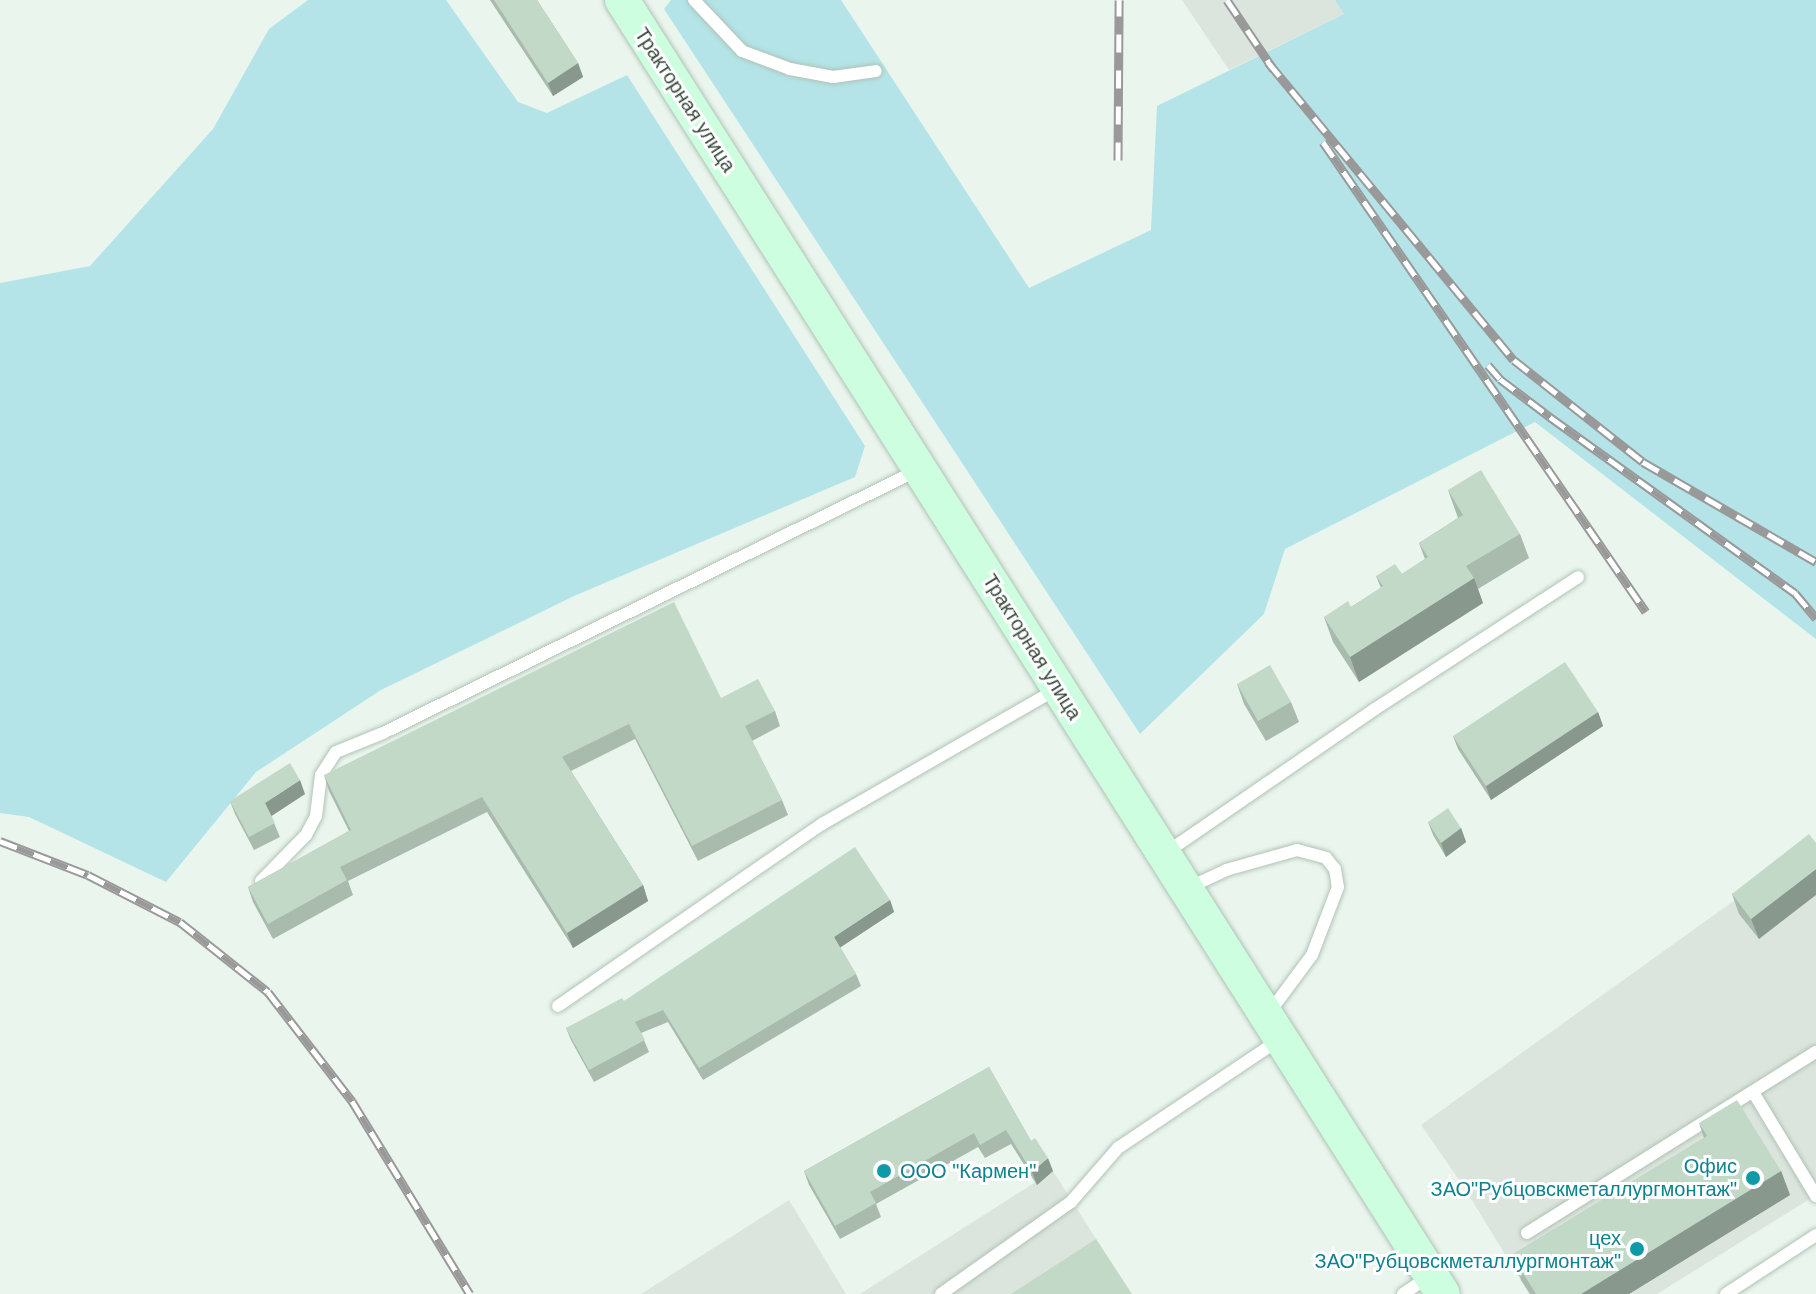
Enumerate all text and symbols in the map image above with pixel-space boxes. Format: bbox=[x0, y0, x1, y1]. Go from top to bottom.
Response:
street label: Тракторная улица bbox=[629, 23, 741, 177]
street label: Тракторная улица bbox=[978, 570, 1086, 724]
place label: Офис ЗАО"Рубцовскметаллургмонтаж" bbox=[1431, 1154, 1737, 1201]
place label: ООО "Кармен" bbox=[900, 1159, 1036, 1183]
marker: ООО "Кармен" bbox=[875, 1162, 893, 1180]
marker: Офис ЗАО"Рубцовскметаллургмонтаж" bbox=[1744, 1169, 1762, 1187]
place label: цех ЗАО"Рубцовскметаллургмонтаж" bbox=[1315, 1226, 1621, 1273]
marker: цех ЗАО"Рубцовскметаллургмонтаж" bbox=[1628, 1240, 1646, 1258]

